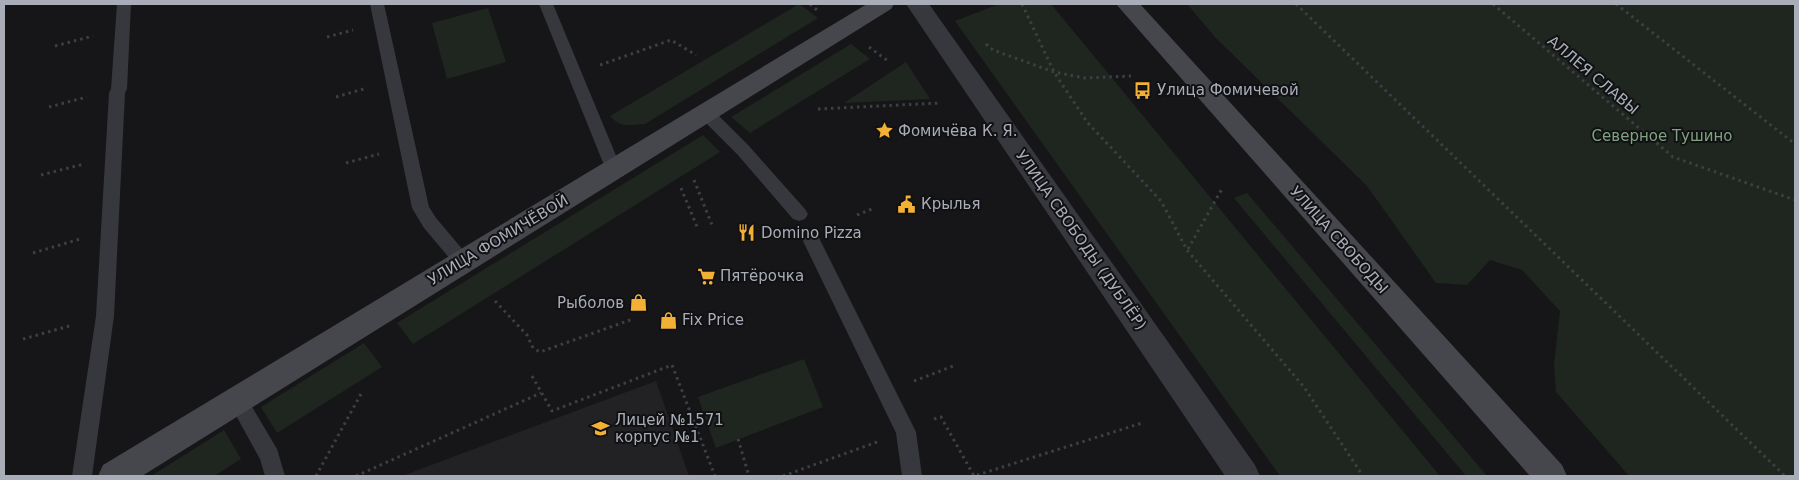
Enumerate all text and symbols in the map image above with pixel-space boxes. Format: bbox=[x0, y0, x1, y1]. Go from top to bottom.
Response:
street label: АЛЛЕЯ СЛАВЫ bbox=[1544, 32, 1642, 118]
bus stop icon: Улица Фомичевой bbox=[1133, 80, 1153, 100]
place label: Улица Фомичевой bbox=[1157, 81, 1299, 99]
place icon: Фомичёва К. Я. bbox=[874, 121, 894, 141]
place label: Фомичёва К. Я. bbox=[898, 122, 1017, 140]
park label: Северное Тушино bbox=[1592, 127, 1732, 145]
street label: УЛИЦА СВОБОДЫ (ДУБЛЁР) bbox=[1012, 146, 1151, 333]
street label: УЛИЦА СВОБОДЫ bbox=[1286, 183, 1392, 297]
street label: УЛИЦА ФОМИЧЁВОЙ bbox=[424, 190, 571, 289]
public building icon: Крылья bbox=[897, 194, 917, 214]
place label: Крылья bbox=[921, 195, 980, 213]
restaurant icon: Domino Pizza bbox=[737, 223, 757, 243]
place label: Domino Pizza bbox=[761, 224, 862, 242]
supermarket icon: Пятёрочка bbox=[696, 266, 716, 286]
place label: Пятёрочка bbox=[720, 267, 804, 285]
shop icon: Рыболов bbox=[628, 293, 648, 313]
place label: Рыболов bbox=[557, 294, 624, 312]
shop icon: Fix Price bbox=[658, 310, 678, 330]
place label: Fix Price bbox=[682, 311, 744, 329]
place label: Лицей №1571 корпус №1 bbox=[615, 411, 724, 446]
school or university icon: Лицей №1571 корпус №1 bbox=[591, 419, 611, 439]

